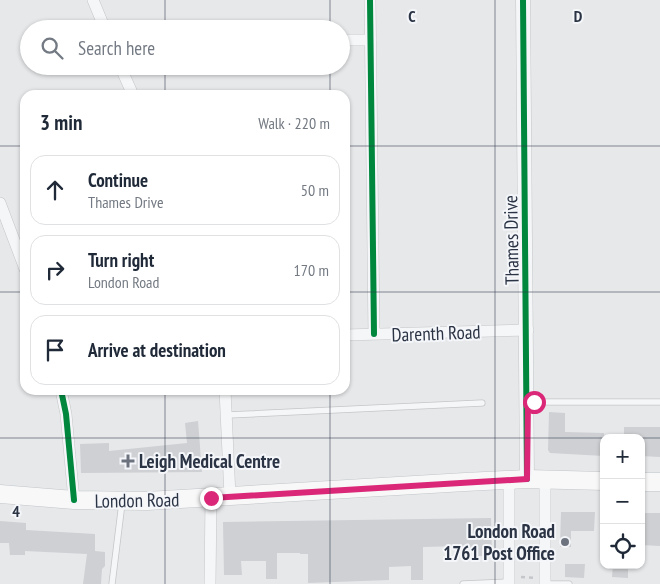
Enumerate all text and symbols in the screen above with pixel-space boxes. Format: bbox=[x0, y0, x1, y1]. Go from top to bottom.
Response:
text: C bbox=[408, 6, 416, 26]
text: D bbox=[574, 6, 583, 26]
search box bbox=[20, 20, 350, 75]
icon: search bbox=[38, 34, 66, 62]
text: Search here bbox=[78, 36, 155, 60]
text: 3 min bbox=[40, 109, 82, 136]
text: Walk · 220 m bbox=[258, 113, 330, 133]
text: Continue bbox=[88, 168, 148, 192]
icon: ahead bbox=[41, 176, 69, 204]
text: 50 m bbox=[301, 180, 329, 200]
text: Thames Drive bbox=[88, 192, 164, 212]
street label: Thames Drive bbox=[498, 195, 524, 285]
text: Turn right bbox=[88, 248, 154, 272]
icon: right bbox=[41, 256, 69, 284]
text: 170 m bbox=[294, 260, 329, 280]
text: London Road bbox=[88, 272, 159, 292]
street label: Darenth Road bbox=[391, 319, 481, 347]
icon: arrive bbox=[41, 336, 69, 364]
text: Arrive at destination bbox=[88, 338, 226, 362]
route start bbox=[523, 391, 546, 414]
map controls bbox=[600, 434, 645, 569]
button: + bbox=[600, 434, 645, 479]
place label: Leigh Medical Centre bbox=[139, 449, 280, 473]
marker: Leigh Medical Centre bbox=[121, 454, 135, 468]
button: − bbox=[600, 479, 645, 524]
street label: London Road bbox=[94, 487, 180, 513]
route end bbox=[200, 487, 223, 510]
text: 4 bbox=[12, 501, 20, 521]
place label: London Road 1761 Post Office bbox=[443, 519, 555, 565]
button: locate bbox=[600, 524, 645, 569]
marker: London Road 1761 Post Office bbox=[559, 536, 571, 548]

